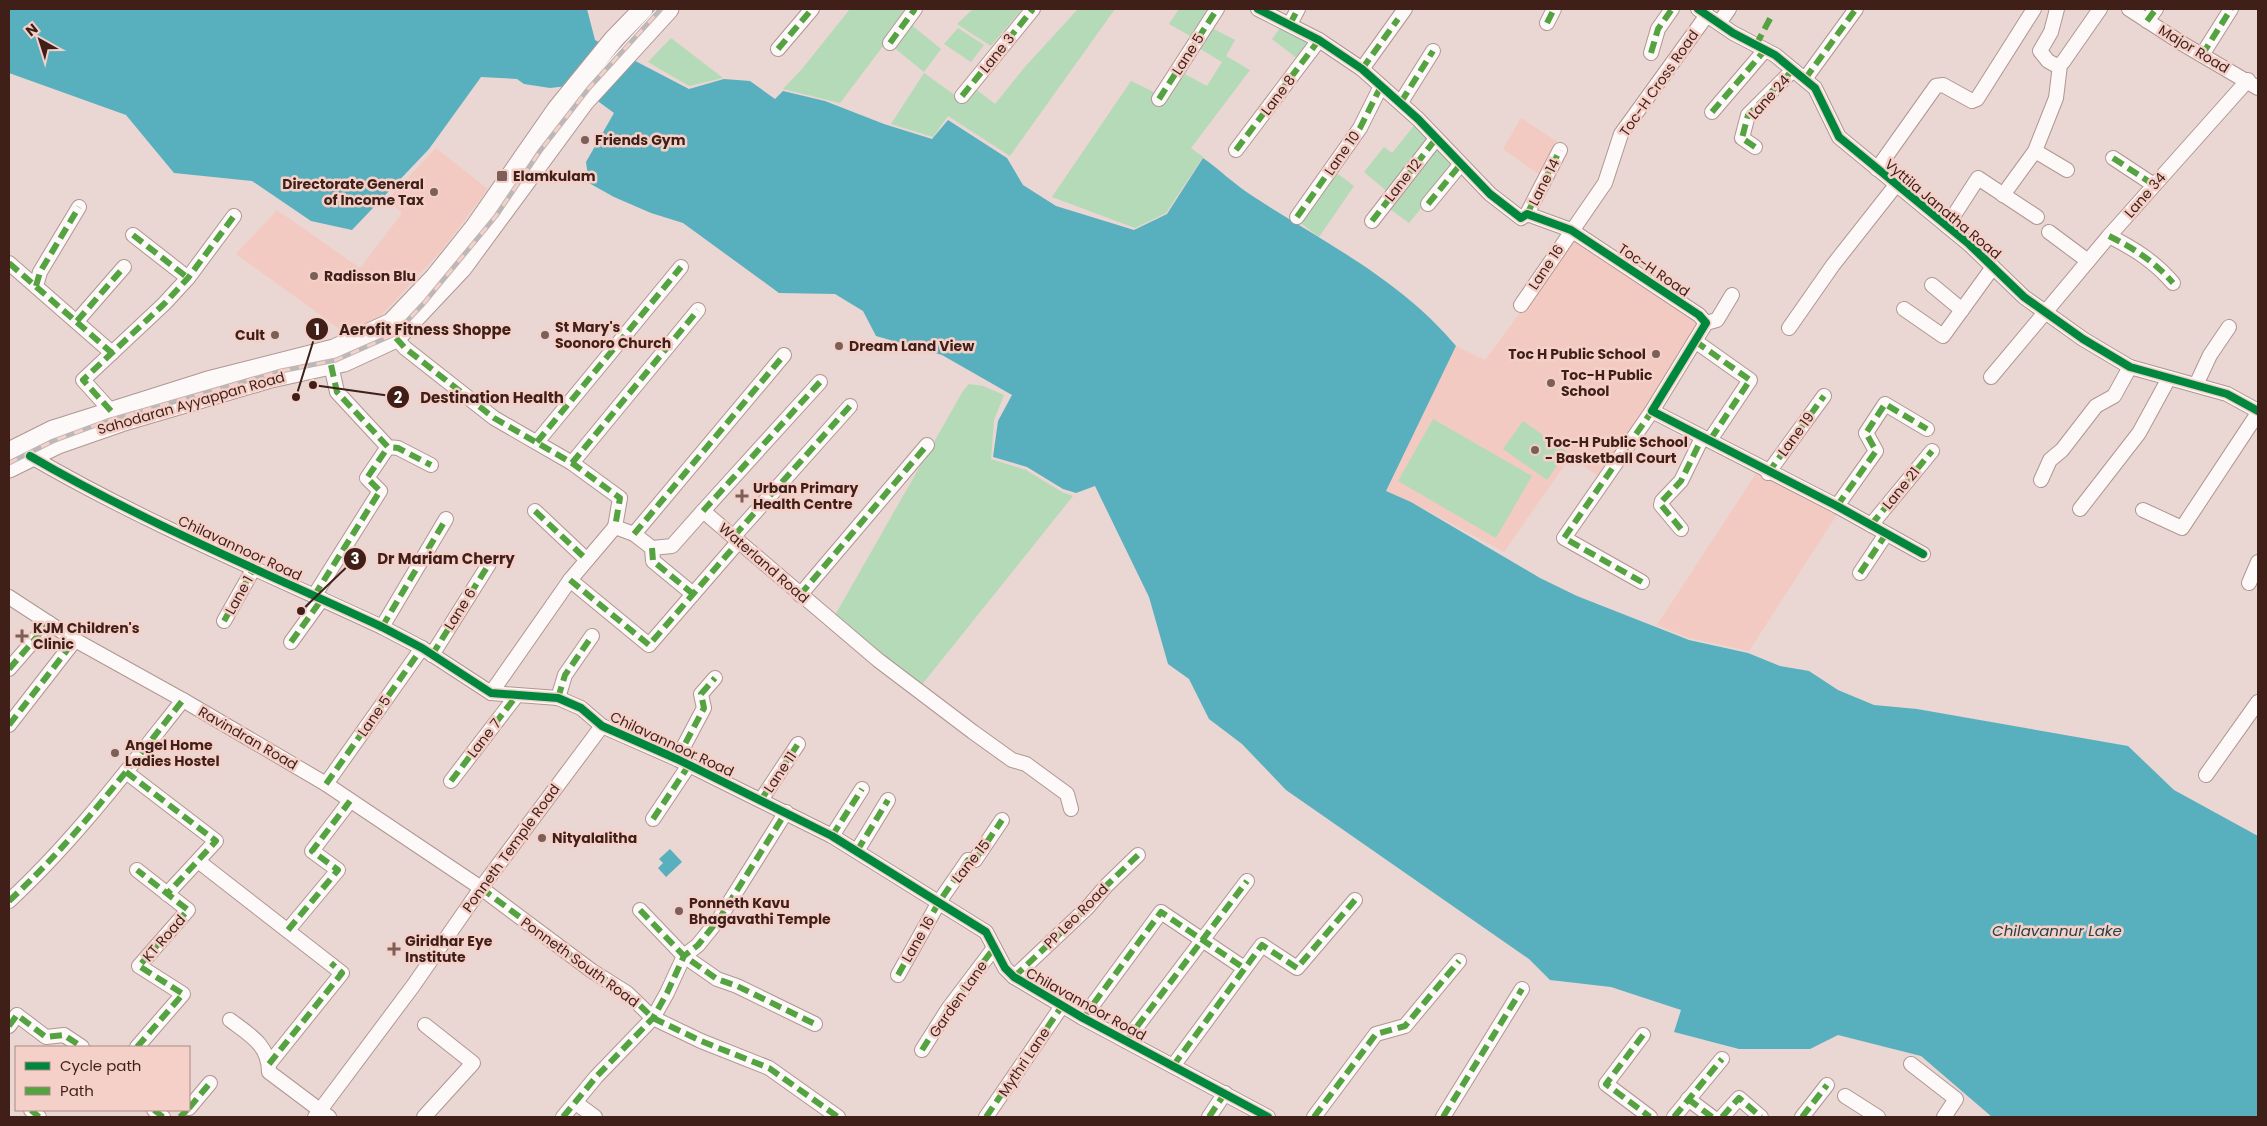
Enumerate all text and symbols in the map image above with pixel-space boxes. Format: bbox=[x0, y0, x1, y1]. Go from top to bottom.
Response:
north arrow bbox=[15, 15, 65, 65]
text: N bbox=[21, 19, 42, 41]
street label: Major Road bbox=[2155, 20, 2233, 78]
street label: Toc-H Cross Road bbox=[1615, 26, 1703, 140]
street label: Lane 3 bbox=[975, 29, 1019, 77]
street label: Lane 5 bbox=[1167, 29, 1209, 79]
street label: Lane 24 bbox=[1744, 70, 1795, 124]
street label: Lane 8 bbox=[1256, 71, 1300, 119]
street label: Lane 10 bbox=[1319, 127, 1365, 179]
place label: Friends Gym bbox=[595, 130, 686, 150]
marker: Friends Gym bbox=[579, 134, 591, 146]
street label: Lane 12 bbox=[1380, 154, 1426, 206]
street label: Vyttila Janatha Road bbox=[1880, 154, 2006, 264]
street label: Lane 14 bbox=[1524, 155, 1564, 209]
place label: Elamkulam bbox=[513, 166, 596, 186]
street label: Lane 34 bbox=[2120, 168, 2170, 222]
marker: Elamkulam bbox=[495, 169, 509, 183]
place label: Directorate General of Income Tax bbox=[282, 174, 425, 210]
marker: Directorate General of Income Tax bbox=[428, 186, 440, 198]
street label: Toc-H Road bbox=[1614, 239, 1694, 301]
street label: Lane 16 bbox=[1524, 240, 1568, 293]
place label: Radisson Blu bbox=[324, 266, 416, 286]
marker: Radisson Blu bbox=[308, 270, 320, 282]
callout: Aerofit Fitness Shoppe bbox=[304, 314, 521, 344]
place label: St Mary's Soonoro Church bbox=[555, 317, 671, 353]
text: 1 bbox=[314, 319, 320, 340]
text: Aerofit Fitness Shoppe bbox=[339, 319, 511, 340]
place label: Cult bbox=[235, 325, 265, 345]
marker: Cult bbox=[269, 329, 281, 341]
marker: St Mary's Soonoro Church bbox=[539, 329, 551, 341]
place label: Dream Land View bbox=[849, 336, 975, 356]
marker: Dream Land View bbox=[833, 340, 845, 352]
place label: Toc H Public School bbox=[1508, 344, 1646, 364]
marker: Toc H Public School bbox=[1650, 348, 1662, 360]
place label: Toc-H Public School bbox=[1561, 365, 1653, 401]
street label: Sahodaran Ayyappan Road bbox=[95, 367, 287, 439]
marker: Toc-H Public School bbox=[1545, 377, 1557, 389]
callout: Destination Health bbox=[385, 382, 574, 412]
text: 2 bbox=[394, 387, 403, 408]
text: Destination Health bbox=[420, 387, 564, 408]
street label: Lane 19 bbox=[1773, 408, 1819, 460]
place label: Toc-H Public School - Basketball Court bbox=[1545, 432, 1688, 468]
marker: Toc-H Public School - Basketball Court bbox=[1529, 444, 1541, 456]
street label: Lane 21 bbox=[1878, 463, 1924, 513]
place label: Urban Primary Health Centre bbox=[753, 478, 858, 514]
marker: Urban Primary Health Centre bbox=[735, 489, 749, 503]
street label: Chilavannoor Road bbox=[175, 510, 305, 586]
street label: Waterland Road bbox=[715, 518, 813, 608]
callout: Dr Mariam Cherry bbox=[342, 544, 525, 574]
text: 3 bbox=[350, 548, 360, 569]
text: Dr Mariam Cherry bbox=[377, 548, 515, 569]
street label: Lane 1 bbox=[220, 572, 258, 618]
street label: Lane 6 bbox=[439, 584, 481, 634]
place label: KJM Children's Clinic bbox=[33, 618, 140, 654]
marker: KJM Children's Clinic bbox=[15, 629, 29, 643]
street label: Lane 5 bbox=[353, 692, 395, 740]
street label: Ravindran Road bbox=[195, 701, 301, 775]
street label: Chilavannoor Road bbox=[607, 706, 737, 782]
street label: Lane 7 bbox=[462, 714, 506, 762]
place label: Angel Home Ladies Hostel bbox=[125, 735, 220, 771]
marker: Angel Home Ladies Hostel bbox=[109, 747, 121, 759]
street label: Lane 11 bbox=[759, 747, 801, 797]
street label: Ponneth Temple Road bbox=[458, 780, 564, 916]
place label: Nityalalitha bbox=[552, 828, 637, 848]
marker: Nityalalitha bbox=[536, 832, 548, 844]
street label: Lane 15 bbox=[947, 835, 995, 887]
street label: PP Leo Road bbox=[1039, 879, 1113, 953]
place label: Ponneth Kavu Bhagavathi Temple bbox=[689, 893, 831, 929]
marker: Ponneth Kavu Bhagavathi Temple bbox=[673, 905, 685, 917]
street label: KT Road bbox=[138, 910, 190, 966]
street label: Ponneth South Road bbox=[517, 912, 643, 1012]
street label: Lane 16 bbox=[897, 912, 939, 966]
water label: Chilavannur Lake bbox=[1992, 920, 2122, 941]
place label: Giridhar Eye Institute bbox=[405, 931, 493, 967]
marker: Giridhar Eye Institute bbox=[387, 942, 401, 956]
street label: Garden Lane bbox=[924, 956, 992, 1041]
street label: Chilavannoor Road bbox=[1022, 963, 1150, 1045]
street label: Mythri Lane bbox=[993, 1023, 1055, 1101]
legend bbox=[15, 1046, 190, 1111]
text: Cycle path bbox=[60, 1055, 141, 1076]
text: Path bbox=[60, 1080, 94, 1101]

